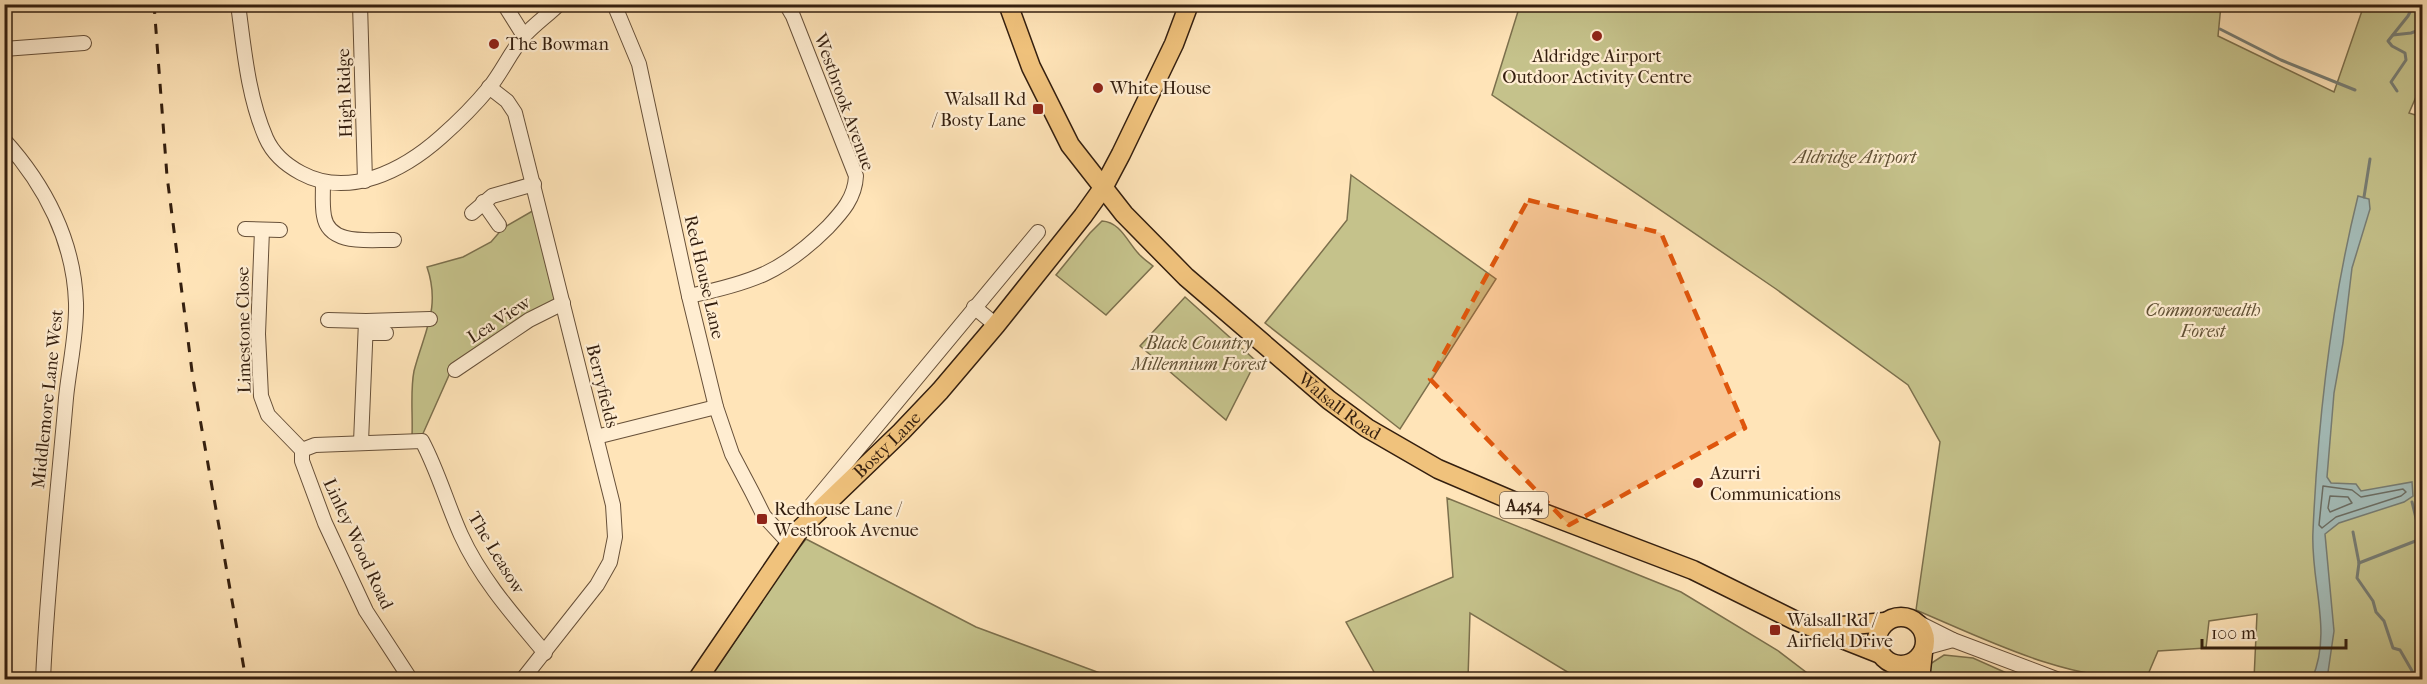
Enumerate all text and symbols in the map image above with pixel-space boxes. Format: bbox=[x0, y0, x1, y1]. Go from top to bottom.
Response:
street label: Westbrook Avenue bbox=[809, 29, 879, 174]
marker: Aldridge Airport Outdoor Activity Centre bbox=[1590, 29, 1604, 43]
place label: The Bowman bbox=[506, 34, 609, 55]
marker: The Bowman bbox=[487, 37, 501, 51]
place label: Aldridge Airport Outdoor Activity Centre bbox=[1502, 46, 1692, 88]
street label: High Ridge bbox=[333, 48, 357, 138]
place label: White House bbox=[1109, 78, 1211, 99]
marker: White House bbox=[1091, 81, 1105, 95]
place label: Walsall Rd / Bosty Lane bbox=[931, 89, 1026, 131]
marker: Walsall Rd / Bosty Lane bbox=[1031, 102, 1045, 116]
park label: Aldridge Airport bbox=[1792, 147, 1918, 168]
street label: Red House Lane bbox=[680, 213, 728, 341]
street label: Limestone Close bbox=[232, 266, 256, 394]
street label: Lea View bbox=[463, 292, 535, 348]
park label: Commonwealth Forest bbox=[2146, 300, 2260, 342]
street label: Middlemore Lane West bbox=[28, 308, 68, 490]
park label: Black Country Millennium Forest bbox=[1130, 333, 1268, 375]
street label: Berryfields bbox=[581, 342, 623, 430]
street label: Walsall Road bbox=[1293, 367, 1385, 444]
street label: Bosty Lane bbox=[849, 407, 925, 482]
place label: Azurri Communications bbox=[1709, 463, 1841, 505]
street label: Linley Wood Road bbox=[318, 475, 398, 613]
marker: Azurri Communications bbox=[1691, 476, 1705, 490]
road number: A454 bbox=[1500, 492, 1548, 518]
place label: Redhouse Lane / Westbrook Avenue bbox=[773, 499, 919, 541]
street label: The Leasow bbox=[463, 508, 529, 598]
marker: Redhouse Lane / Westbrook Avenue bbox=[755, 512, 769, 526]
place label: Walsall Rd / Airfield Drive bbox=[1786, 610, 1893, 652]
scale bar bbox=[2202, 612, 2346, 650]
marker: Walsall Rd / Airfield Drive bbox=[1768, 623, 1782, 637]
text: 100 m bbox=[2211, 623, 2256, 644]

